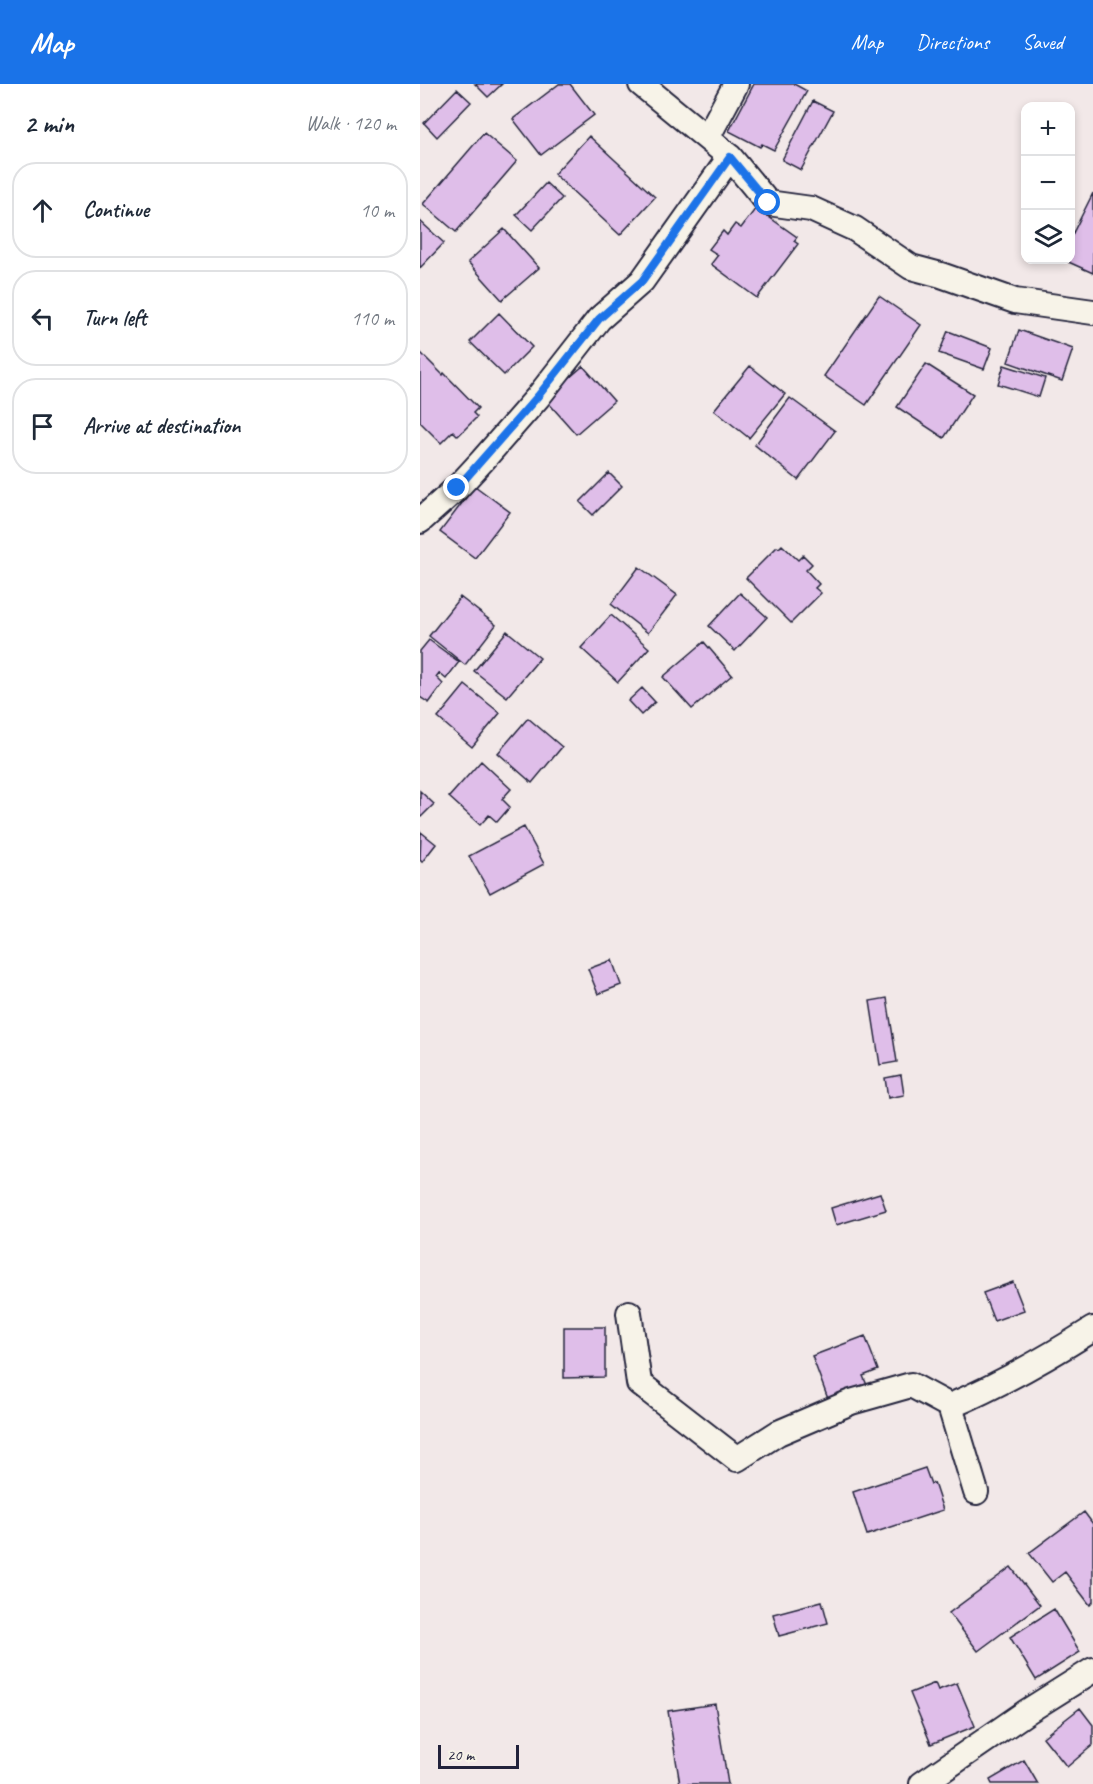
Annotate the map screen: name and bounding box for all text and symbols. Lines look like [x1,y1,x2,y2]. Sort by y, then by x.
text: Map [30,25,73,60]
text: Map [851,29,883,55]
text: Directions [916,29,989,55]
text: Saved [1022,29,1063,55]
map controls [1021,102,1075,264]
button: + [1021,102,1075,156]
text: 2 min [24,107,74,140]
text: Walk · 120 m [306,111,396,136]
button: − [1021,156,1075,210]
route start [754,189,780,215]
icon: ahead [26,194,59,227]
text: Continue [83,196,149,224]
text: 10 m [360,198,394,223]
button: layers [1021,210,1075,264]
icon: left [26,302,59,335]
text: Turn left [83,304,147,332]
text: 110 m [351,306,394,331]
icon: arrive [26,410,59,443]
text: Arrive at destination [83,412,240,440]
route end [443,474,469,500]
scale bar [438,1742,519,1770]
text: 20 m [447,1745,474,1765]

